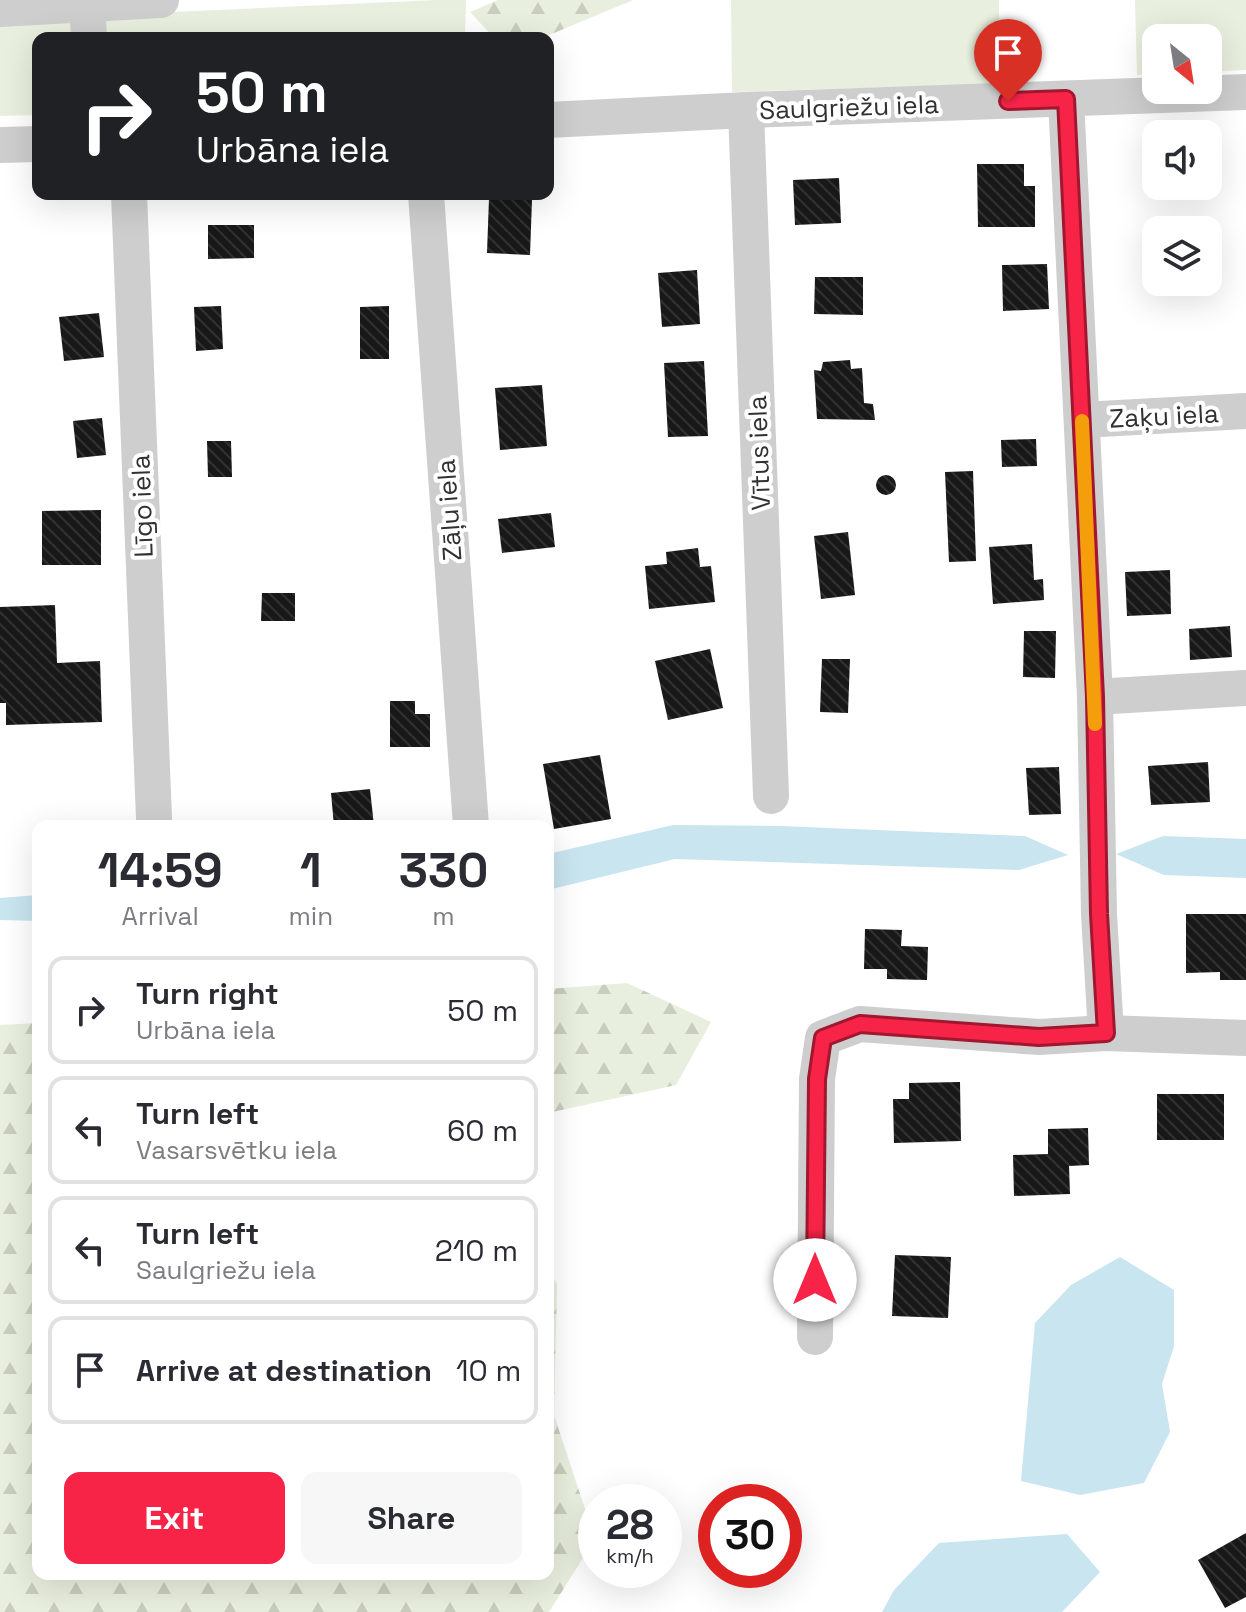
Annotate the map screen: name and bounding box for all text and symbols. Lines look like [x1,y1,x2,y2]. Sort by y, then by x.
pin [974,19,1042,101]
north arrow [1142,24,1222,104]
map controls [1142,24,1222,296]
icon: arrive [986,31,1030,75]
text: 50 m [196,57,328,128]
icon: right [64,64,168,168]
street label: Saulgriežu iela [759,87,940,127]
button: sound [1142,120,1222,200]
text: Urbāna iela [196,127,389,173]
button: layers [1142,216,1222,296]
street label: Vītus iela [740,395,778,511]
street label: Zaķu iela [1108,396,1220,436]
street label: Līgo iela [123,454,161,558]
street label: Zāļu iela [428,458,470,562]
text: 14:59 [98,840,223,901]
text: 1 [300,840,322,901]
text: 330 [399,840,488,901]
text: Arrival [122,899,199,933]
text: min [288,899,333,933]
text: m [432,899,455,933]
text: Turn right [136,974,279,1013]
icon: right [68,988,112,1032]
text: 50 m [447,991,518,1030]
text: Urbāna iela [136,1013,275,1047]
text: Turn left [136,1094,259,1133]
icon: left [68,1108,112,1152]
text: 60 m [447,1111,518,1150]
text: Vasarsvētku iela [136,1133,337,1167]
text: Turn left [136,1214,259,1253]
icon: left [68,1228,112,1272]
text: 210 m [435,1231,518,1270]
position arrow [773,1238,857,1322]
text: Saulgriežu iela [136,1253,316,1287]
icon: arrive [68,1348,112,1392]
text: Arrive at destination [136,1351,432,1390]
text: 10 m [456,1351,521,1390]
button: Exit [64,1472,285,1564]
button: Share [301,1472,522,1564]
speed limit sign: 30 [698,1484,802,1588]
text: 28 [606,1500,654,1551]
text: km/h [606,1543,654,1569]

